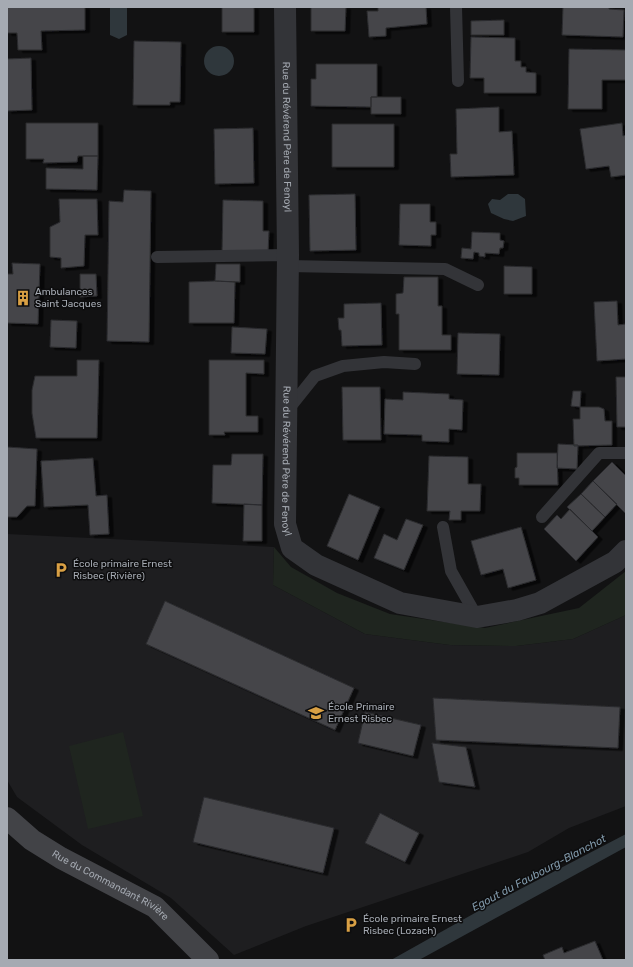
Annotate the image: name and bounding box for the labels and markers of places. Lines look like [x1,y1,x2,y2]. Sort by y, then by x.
place label: Ambulances Saint Jacques [35,286,102,310]
building icon: Ambulances Saint Jacques [14,289,32,307]
place label: École primaire Ernest Risbec (Rivière) [73,558,172,582]
parking icon: École primaire Ernest Risbec (Rivière) [52,561,70,579]
place label: École Primaire Ernest Risbec [328,701,395,725]
school or university icon: École Primaire Ernest Risbec [307,704,325,722]
place label: École primaire Ernest Risbec (Lozach) [363,913,462,937]
parking icon: École primaire Ernest Risbec (Lozach) [342,916,360,934]

